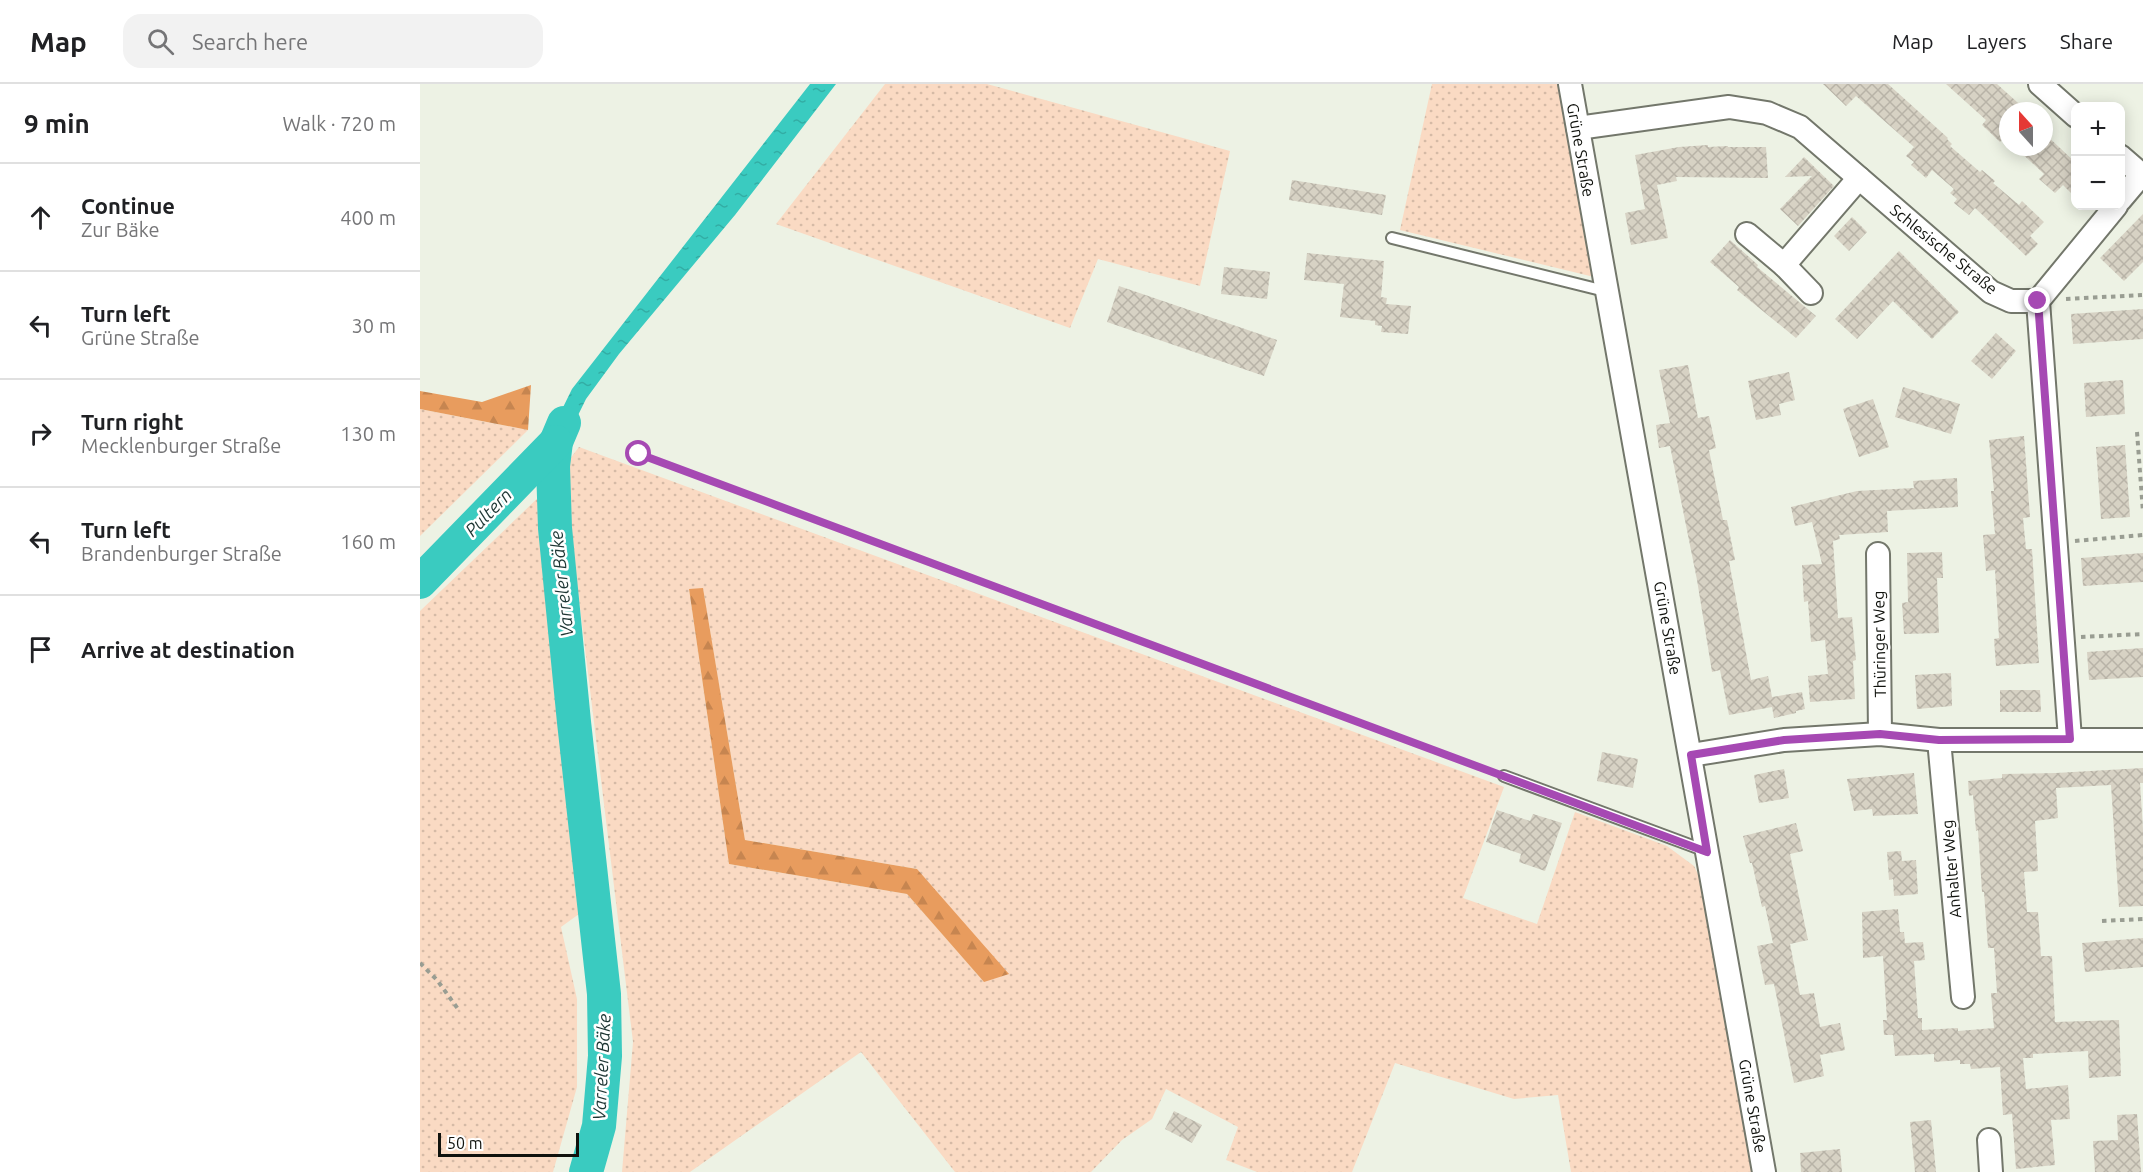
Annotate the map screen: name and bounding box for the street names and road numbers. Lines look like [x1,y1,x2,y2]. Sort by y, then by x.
street label: Grüne Straße [1564,102,1598,198]
street label: Schlesische Straße [1887,200,2001,298]
street label: Grüne Straße [1651,580,1685,676]
street label: Thüringer Weg [1869,591,1889,697]
street label: Anhalter Weg [1938,819,1964,919]
street label: Grüne Straße [1736,1058,1770,1154]

